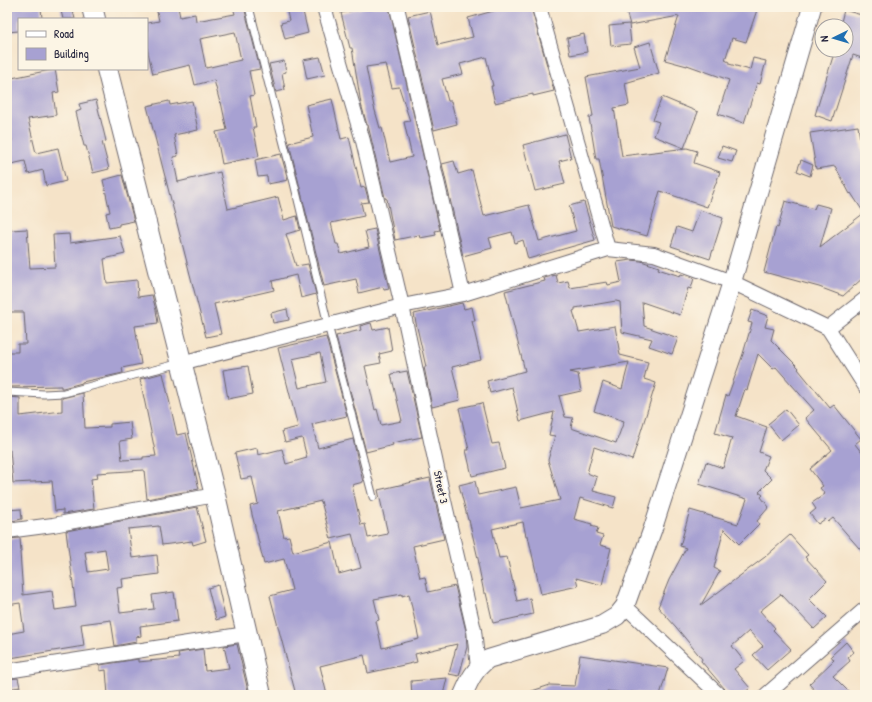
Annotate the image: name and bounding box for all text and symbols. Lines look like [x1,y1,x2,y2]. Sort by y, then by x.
legend [18,18,148,70]
north arrow [814,18,854,58]
text: Road [54,25,74,42]
text: N [817,35,831,42]
text: Building [54,45,89,62]
street label: Street 3 [431,469,451,505]

